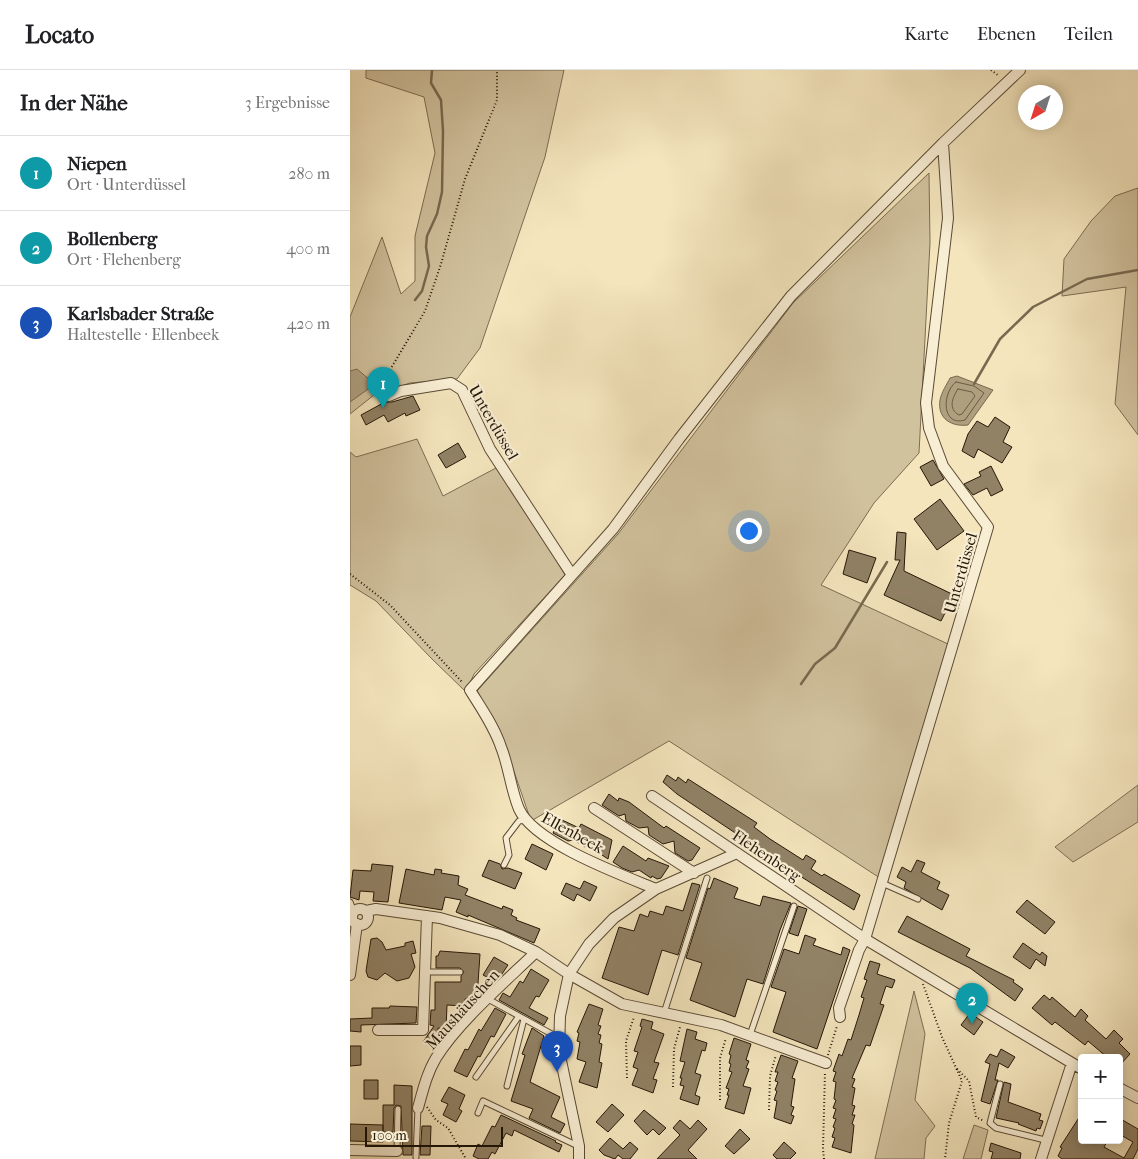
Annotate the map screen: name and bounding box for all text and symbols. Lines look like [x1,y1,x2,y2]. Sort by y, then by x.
text: Locato [25,21,94,49]
text: Karte [904,24,949,45]
text: Ebenen [977,24,1036,45]
text: Teilen [1064,24,1113,45]
north arrow [1018,85,1063,130]
text: In der Nähe [20,91,128,115]
text: 3 Ergebnisse [245,93,330,112]
text: Niepen [67,153,127,175]
text: 1 [33,164,39,183]
text: 280 m [288,164,330,183]
text: Ort · Unterdüssel [67,175,186,194]
text: Bollenberg [67,228,157,250]
text: 2 [32,239,40,258]
text: 400 m [286,239,330,258]
text: Ort · Flehenberg [67,250,181,269]
text: Karlsbader Straße [67,303,214,325]
text: 3 [33,314,39,333]
text: 420 m [287,314,330,333]
text: Haltestelle · Ellenbeek [67,325,219,344]
pin: 1 [367,367,399,408]
street label: Unterdüssel [464,381,523,464]
your location [736,518,762,544]
street label: Unterdüssel [940,530,981,616]
street label: Ellenbeek [538,808,608,858]
street label: Flehenberg [729,826,805,885]
street label: Maushäuschen [421,965,504,1053]
pin: 2 [956,983,988,1024]
pin: 3 [541,1031,573,1072]
map controls [1078,1054,1123,1144]
button: + [1078,1054,1123,1099]
button: − [1078,1099,1123,1144]
scale bar [365,1124,502,1147]
text: 100 m [372,1127,407,1144]

